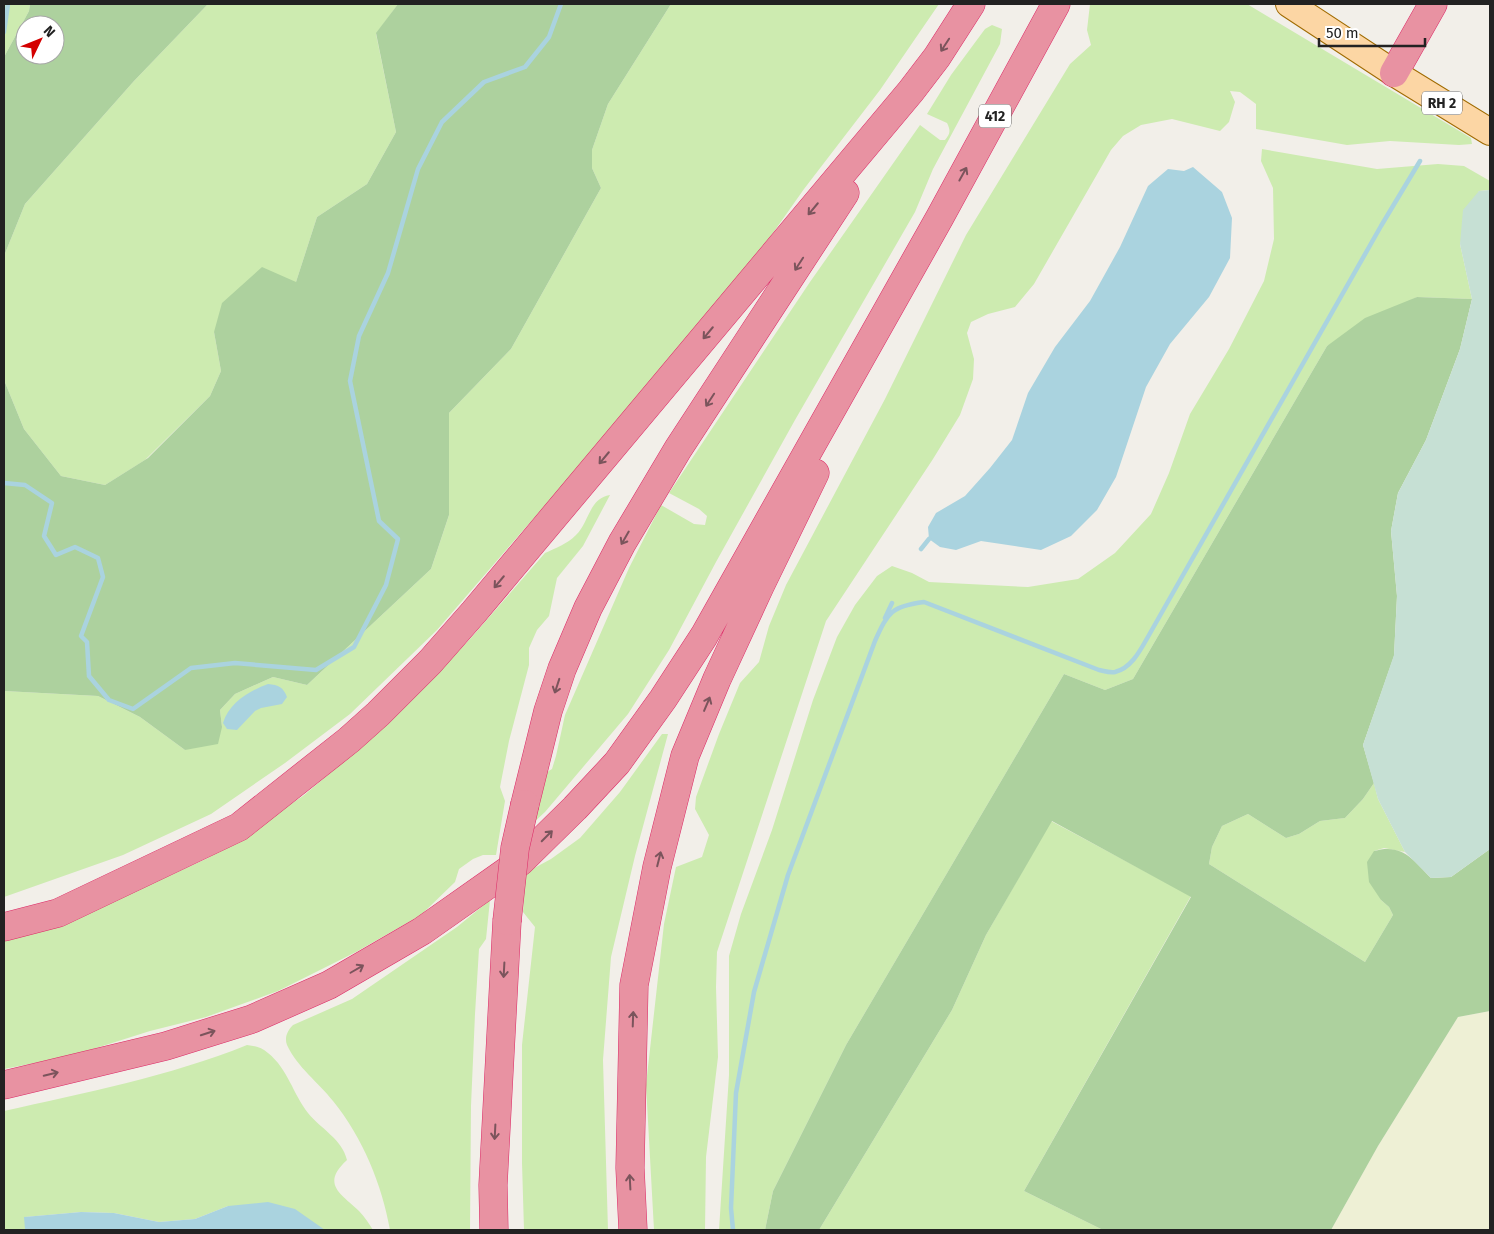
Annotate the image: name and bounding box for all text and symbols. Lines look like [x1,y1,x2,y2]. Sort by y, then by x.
north arrow [15,15,65,65]
scale bar [1319,15,1425,47]
text: N [40,22,59,41]
text: 50 m [1326,24,1359,42]
one-way arrow [940,37,950,51]
road number: RH 2 [1422,92,1462,115]
road number: 412 [979,104,1011,128]
one-way arrow [959,167,968,182]
one-way arrow [807,202,818,215]
one-way arrow [794,257,804,271]
one-way arrow [703,326,714,339]
one-way arrow [705,393,715,407]
one-way arrow [598,451,609,464]
one-way arrow [619,531,629,545]
one-way arrow [494,575,505,588]
one-way arrow [552,677,561,693]
one-way arrow [702,697,712,712]
one-way arrow [541,830,553,842]
one-way arrow [655,852,664,868]
one-way arrow [500,962,509,978]
one-way arrow [349,963,364,973]
one-way arrow [628,1011,638,1028]
one-way arrow [200,1027,216,1037]
one-way arrow [43,1069,59,1078]
one-way arrow [491,1124,500,1140]
one-way arrow [626,1174,635,1190]

